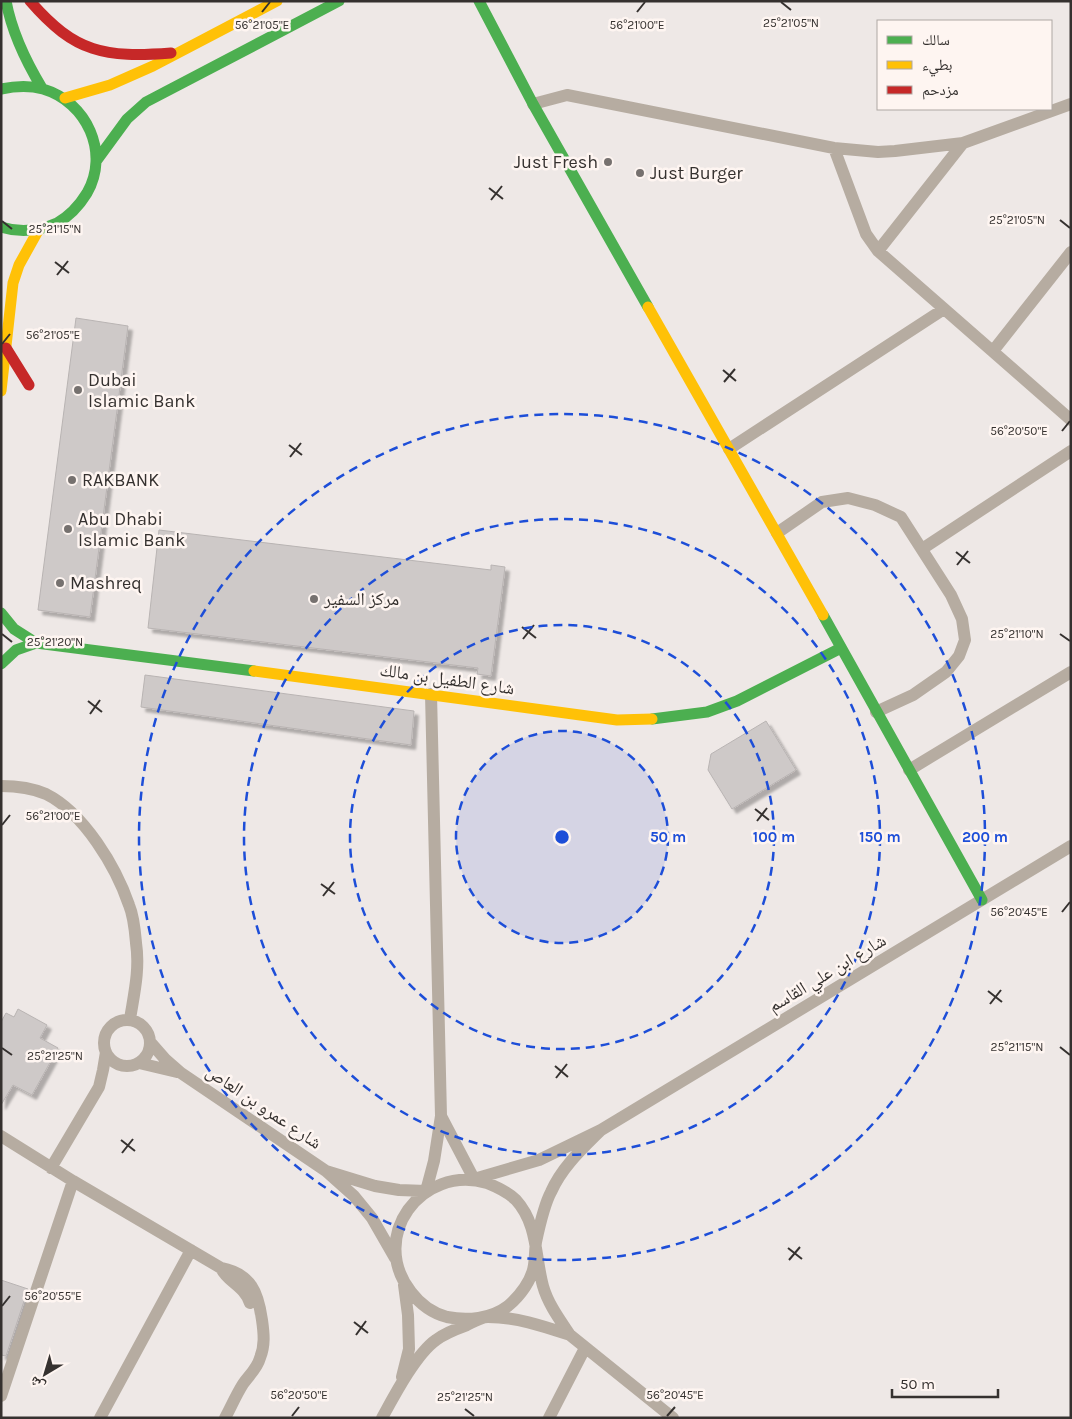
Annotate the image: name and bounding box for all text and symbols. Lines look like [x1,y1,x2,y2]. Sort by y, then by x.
text: 25°21'05"N [763,16,819,30]
text: 56°21'05"E [235,18,289,32]
text: 56°21'00"E [610,18,664,32]
legend [877,20,1052,110]
text: سالك [922,31,950,49]
text: بطيء [922,56,952,77]
text: مزدحم [922,81,959,100]
place label: Just Fresh [514,151,598,173]
marker: Just Fresh [602,156,614,168]
place label: Just Burger [650,162,743,184]
marker: Just Burger [634,167,646,179]
text: 25°21'05"N [989,213,1045,227]
text: 25°21'15"N [29,222,81,236]
text: 56°21'05"E [26,328,80,342]
place label: Dubai Islamic Bank [88,369,195,412]
marker: Dubai Islamic Bank [72,384,84,396]
text: 56°20'50"E [990,424,1048,438]
place label: RAKBANK [82,469,159,491]
marker: RAKBANK [66,474,78,486]
place label: Abu Dhabi Islamic Bank [78,508,185,551]
marker: Abu Dhabi Islamic Bank [62,523,74,535]
place label: Mashreq [70,572,142,594]
marker: Mashreq [54,577,66,589]
place label: مركز السفير [323,588,399,610]
marker: مركز السفير [308,593,320,605]
text: 25°21'10"N [990,627,1044,641]
text: 25°21'20"N [27,635,83,649]
street label: شارع الطفيل بن مالك [378,659,516,699]
text: 56°21'00"E [26,809,80,823]
centre of rings [553,828,571,846]
text: 50 m [650,828,686,846]
text: 100 m [753,828,795,846]
text: 150 m [859,828,901,846]
text: 200 m [962,828,1008,846]
text: 56°20'45"E [990,905,1048,919]
street label: شارع ابن علي القاسم [764,929,892,1020]
text: 25°21'15"N [991,1040,1043,1054]
text: 25°21'25"N [27,1049,83,1063]
street label: شارع عمرو بن العاص [202,1060,326,1154]
text: 56°20'55"E [24,1289,82,1303]
north arrow [20,1349,70,1399]
scale bar [892,1366,998,1398]
text: ش [26,1372,48,1395]
text: 50 m [900,1375,935,1393]
text: 56°20'50"E [270,1388,328,1402]
text: 56°20'45"E [646,1388,704,1402]
text: 25°21'25"N [437,1390,493,1404]

